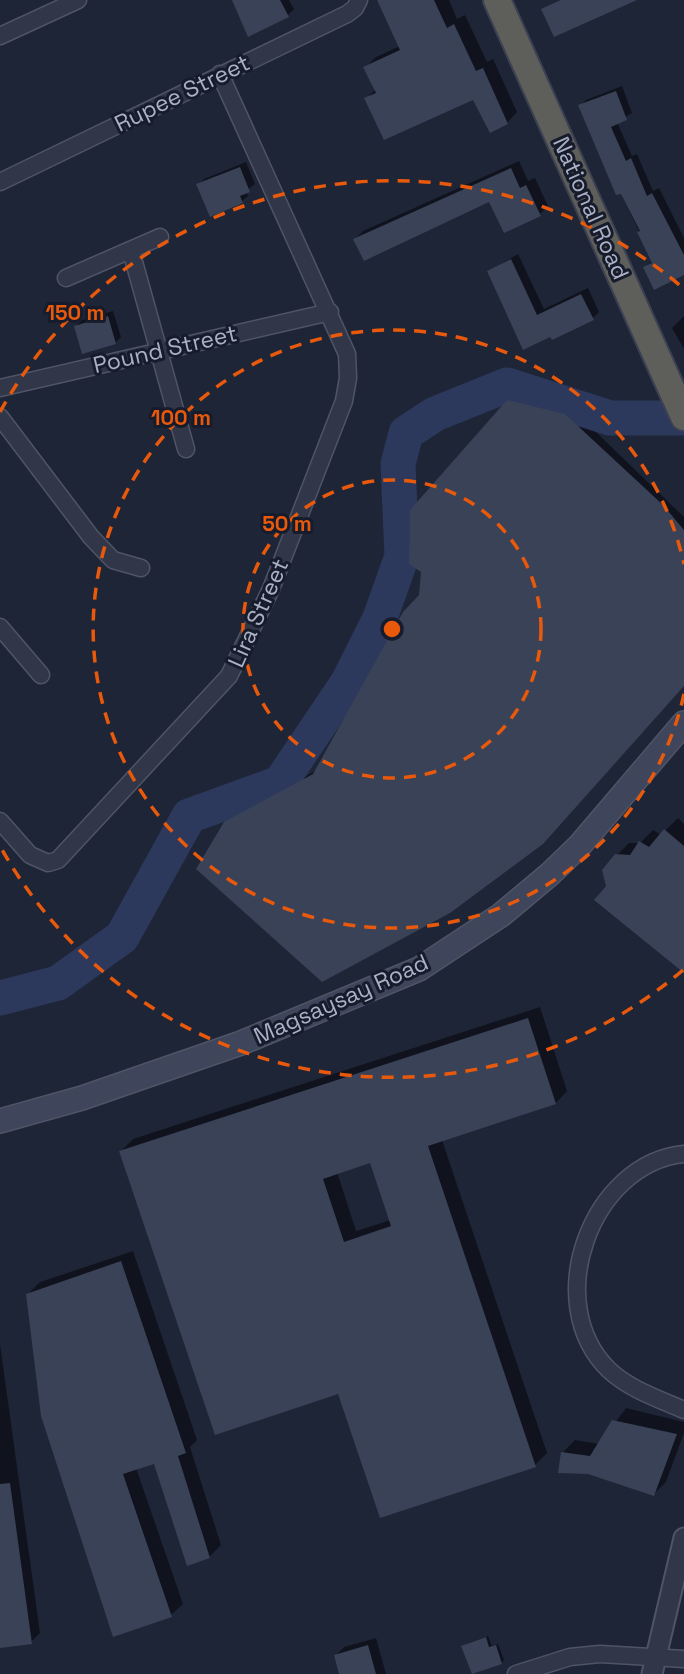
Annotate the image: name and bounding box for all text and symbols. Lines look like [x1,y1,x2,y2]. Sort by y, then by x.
street label: Rupee Street [109,47,255,139]
street label: National Road [546,132,636,284]
text: 150 m [46,299,104,326]
street label: Pound Street [90,318,240,380]
text: 100 m [151,404,211,431]
text: 50 m [262,510,312,537]
street label: Lira Street [221,554,295,672]
centre of rings [380,617,404,641]
street label: Magsaysay Road [249,947,433,1051]

